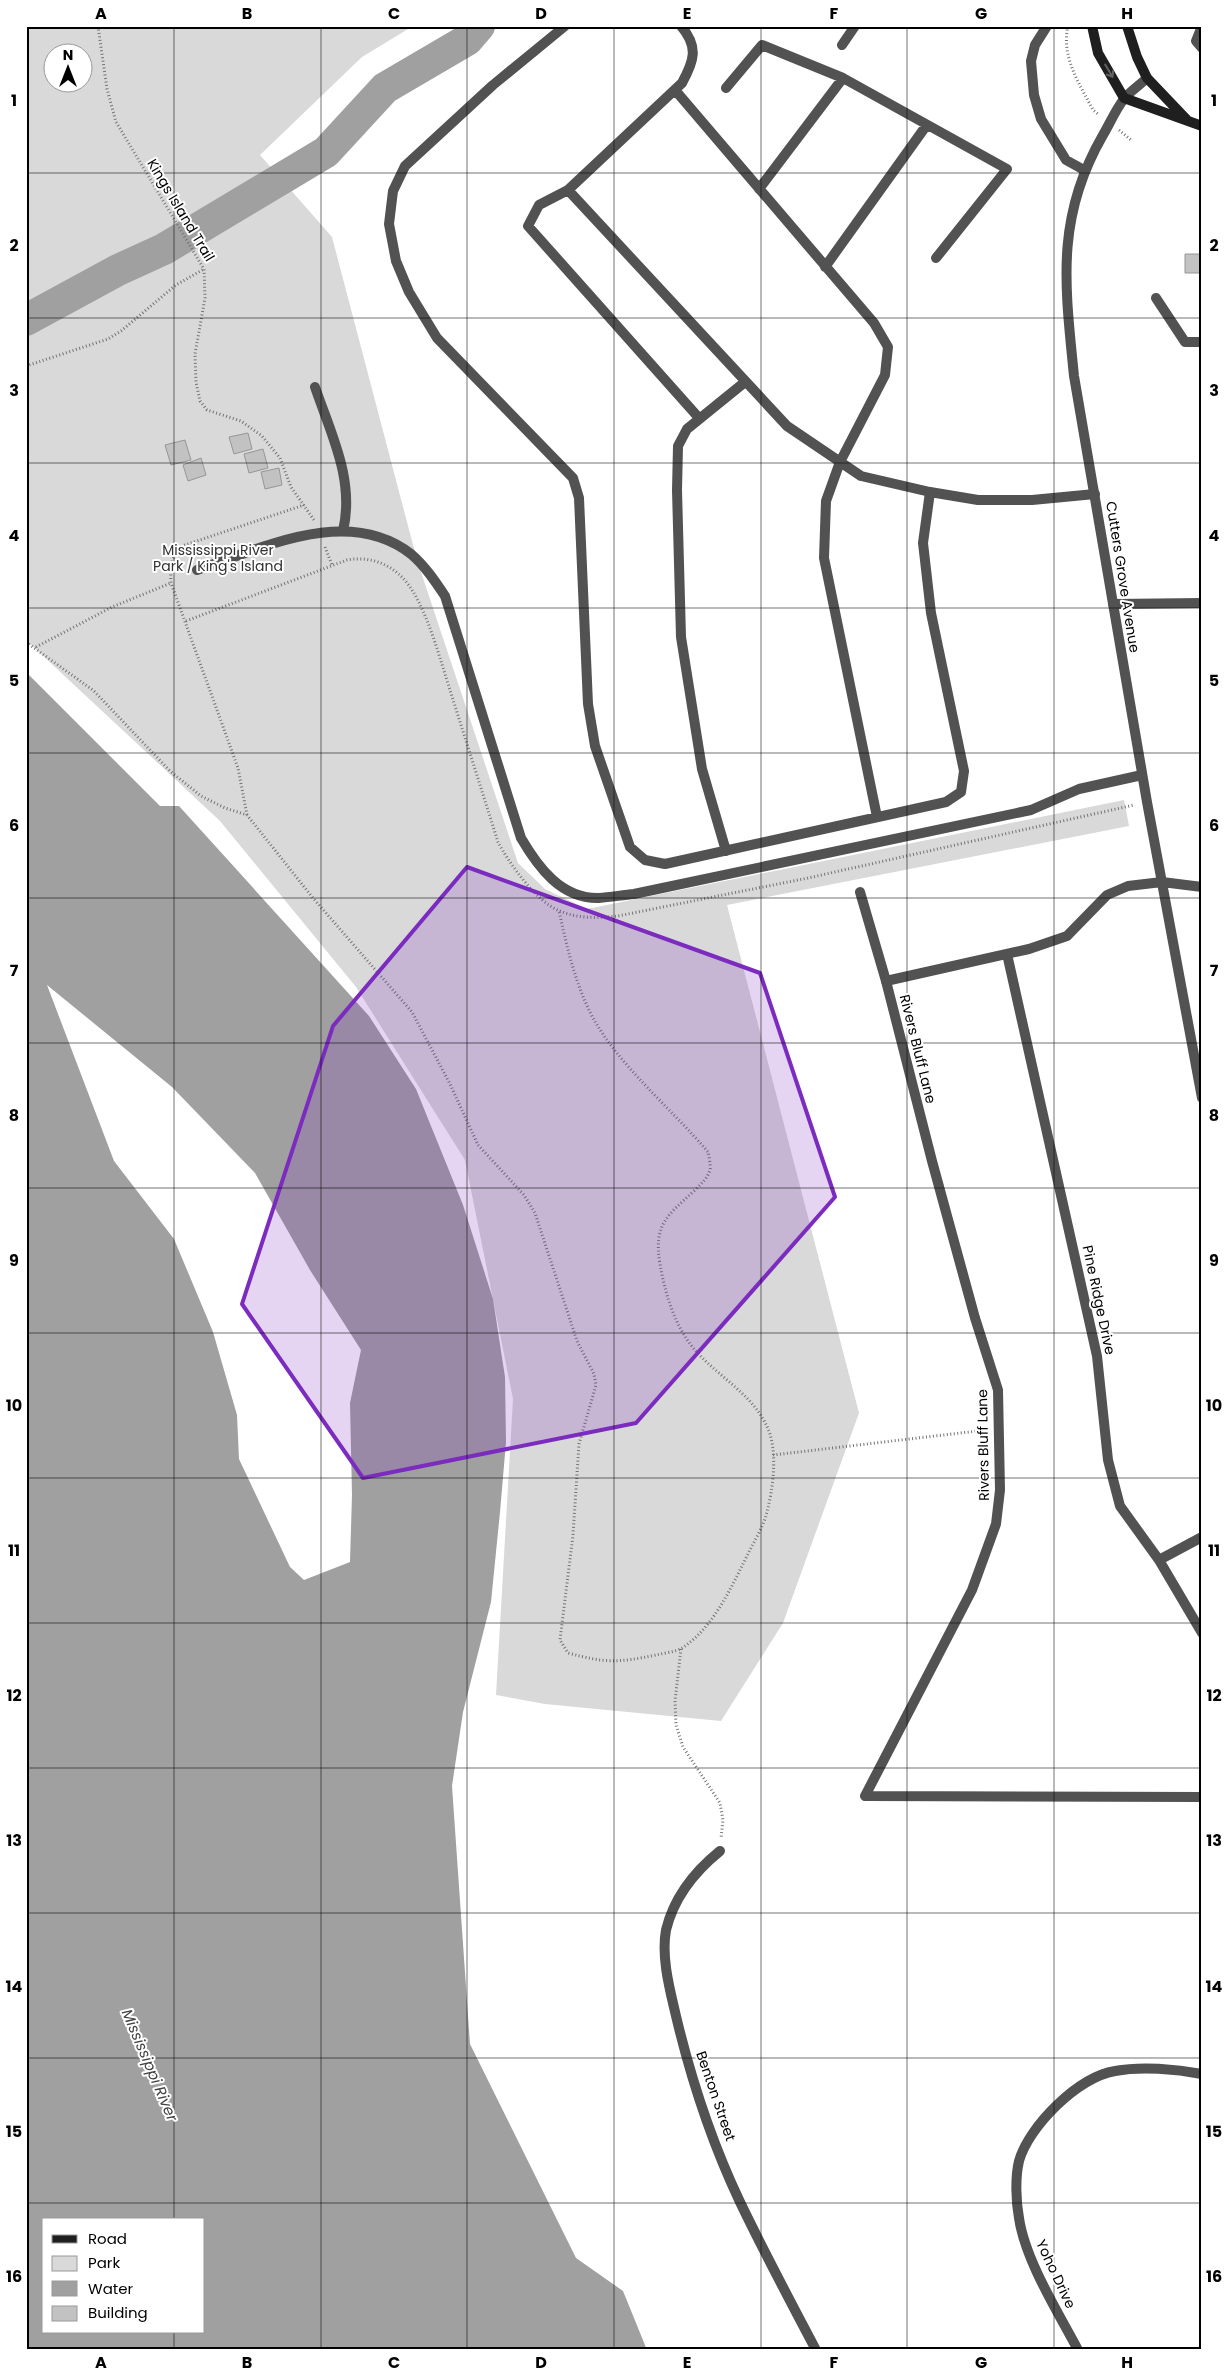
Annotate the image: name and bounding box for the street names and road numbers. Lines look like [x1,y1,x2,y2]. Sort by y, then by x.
street label: Kings Island Trail [142,155,220,265]
street label: Cutters Grove Avenue [1101,500,1145,654]
street label: Rivers Bluff Lane [895,992,941,1106]
street label: Pine Ridge Drive [1078,1243,1120,1357]
street label: Rivers Bluff Lane [972,1389,994,1501]
street label: Benton Street [691,2048,741,2144]
street label: Yoho Drive [1031,2236,1081,2312]

